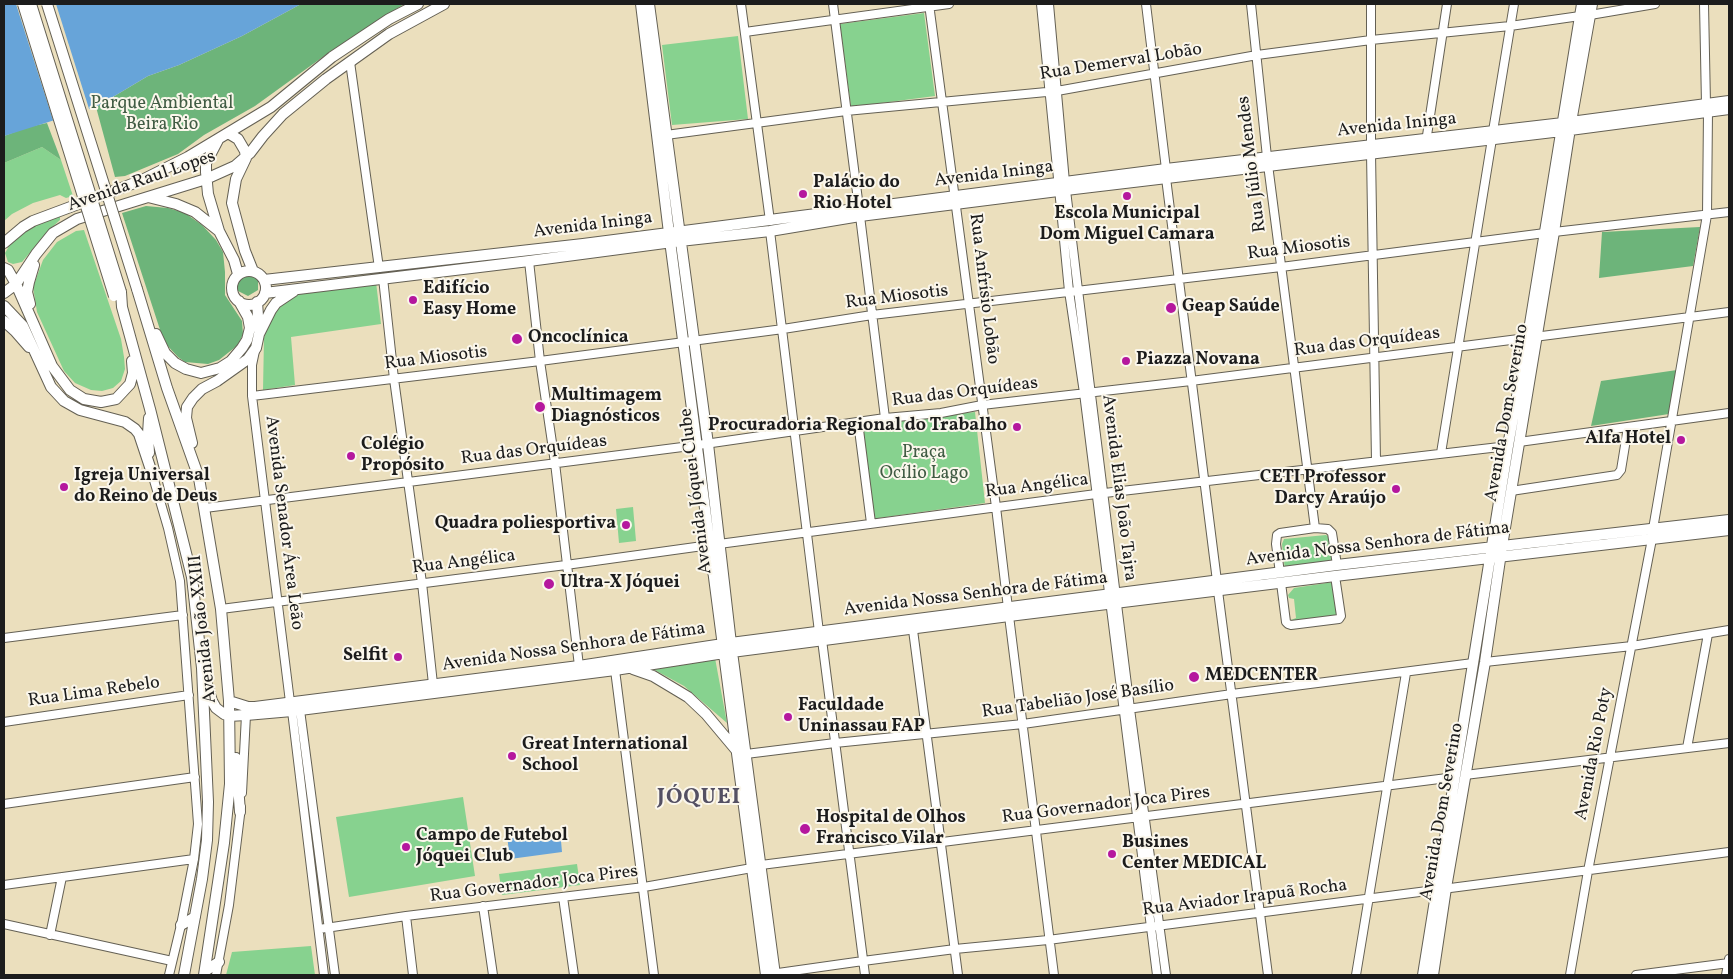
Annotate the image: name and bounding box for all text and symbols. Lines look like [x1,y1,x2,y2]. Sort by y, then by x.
street label: Rua Demerval Lobão [1038,40,1204,86]
park label: Parque Ambiental Beira Rio [91,94,233,136]
street label: Rua Júlio Mendes [1234,95,1272,233]
street label: Avenida Ininga [1336,109,1458,143]
street label: Avenida Raul Lopes [65,147,219,217]
street label: Avenida Ininga [933,157,1055,193]
place label: Palácio do Rio Hotel [813,173,900,215]
marker: Palácio do Rio Hotel [797,188,809,200]
marker: Escola Municipal Dom Miguel Camara [1121,190,1133,202]
place label: Escola Municipal Dom Miguel Camara [1040,204,1214,246]
street label: Avenida Ininga [532,208,654,244]
street label: Rua Anfrísio Lobão [963,212,1003,366]
street label: Rua Miosotis [1246,232,1352,266]
place label: Edifício Easy Home [423,279,516,322]
street label: Rua Miosotis [844,281,950,315]
marker: Edifício Easy Home [407,294,419,306]
place label: Geap Saúde [1182,297,1280,319]
marker: Geap Saúde [1164,301,1178,315]
street label: Avenida Dom Severino [1482,322,1534,504]
street label: Rua das Orquídeas [1293,323,1441,363]
place label: Oncoclínica [528,328,629,350]
marker: Oncoclínica [510,332,524,346]
street label: Rua Miosotis [383,342,489,376]
place label: Piazza Novana [1136,350,1260,372]
marker: Piazza Novana [1120,355,1132,367]
street label: Rua das Orquídeas [891,373,1039,413]
place label: Multimagem Diagnósticos [551,386,662,428]
street label: Avenida Elias João Tajra [1096,393,1140,583]
marker: Multimagem Diagnósticos [533,400,547,414]
street label: Avenida Jóquei Clube [676,407,718,575]
street label: Avenida Senador Área Leão [259,415,307,631]
place label: Procuradoria Regional do Trabalho [708,416,1007,438]
marker: Procuradoria Regional do Trabalho [1011,421,1023,433]
place label: Alfa Hotel [1585,429,1671,451]
street label: Rua das Orquídeas [460,431,608,471]
marker: Alfa Hotel [1675,434,1687,446]
place label: Colégio Propósito [361,435,444,478]
park label: Praça Ocílio Lago [880,443,968,486]
marker: Colégio Propósito [345,450,357,462]
place label: Igreja Universal do Reino de Deus [74,466,218,508]
place label: CETI Professor Darcy Araújo [1260,468,1386,510]
street label: Rua Angélica [984,470,1090,504]
marker: Igreja Universal do Reino de Deus [58,481,70,493]
marker: CETI Professor Darcy Araújo [1390,483,1402,495]
place label: Quadra poliesportiva [435,514,616,536]
street label: Avenida Nossa Senhora de Fátima [1245,518,1511,572]
marker: Quadra poliesportiva [620,519,632,531]
street label: Rua Angélica [411,546,517,580]
street label: Avenida João XXIII [185,554,223,704]
street label: Avenida Nossa Senhora de Fátima [843,568,1109,622]
place label: Ultra-X Jóquei [560,573,680,595]
marker: Ultra-X Jóquei [542,577,556,591]
street label: Avenida Nossa Senhora de Fátima [441,619,707,677]
place label: Selfit [343,646,388,668]
marker: Selfit [392,651,404,663]
place label: MEDCENTER [1205,666,1318,688]
marker: MEDCENTER [1187,670,1201,684]
street label: Rua Lima Rebelo [27,673,161,713]
street label: Rua Tabelião José Basílio [981,676,1175,724]
street label: Avenida Rio Poty [1572,686,1618,822]
place label: Faculdade Uninassau FAP [798,696,925,739]
marker: Faculdade Uninassau FAP [782,711,794,723]
street label: Avenida Dom Severino [1417,721,1469,903]
place label: Great International School [522,735,688,778]
marker: Great International School [506,750,518,762]
street label: Rua Governador Joca Pires [1001,783,1211,829]
district label: JÓQUEI [656,786,742,812]
place label: Hospital de Olhos Francisco Vilar [816,808,966,851]
marker: Hospital de Olhos Francisco Vilar [798,822,812,836]
place label: Campo de Futebol Jóquei Club [416,826,568,869]
place label: Busines Center MEDICAL [1122,833,1266,876]
marker: Campo de Futebol Jóquei Club [400,841,412,853]
marker: Busines Center MEDICAL [1106,848,1118,860]
street label: Rua Governador Joca Pires [429,862,639,908]
street label: Rua Aviador Irapuã Rocha [1141,876,1349,922]

